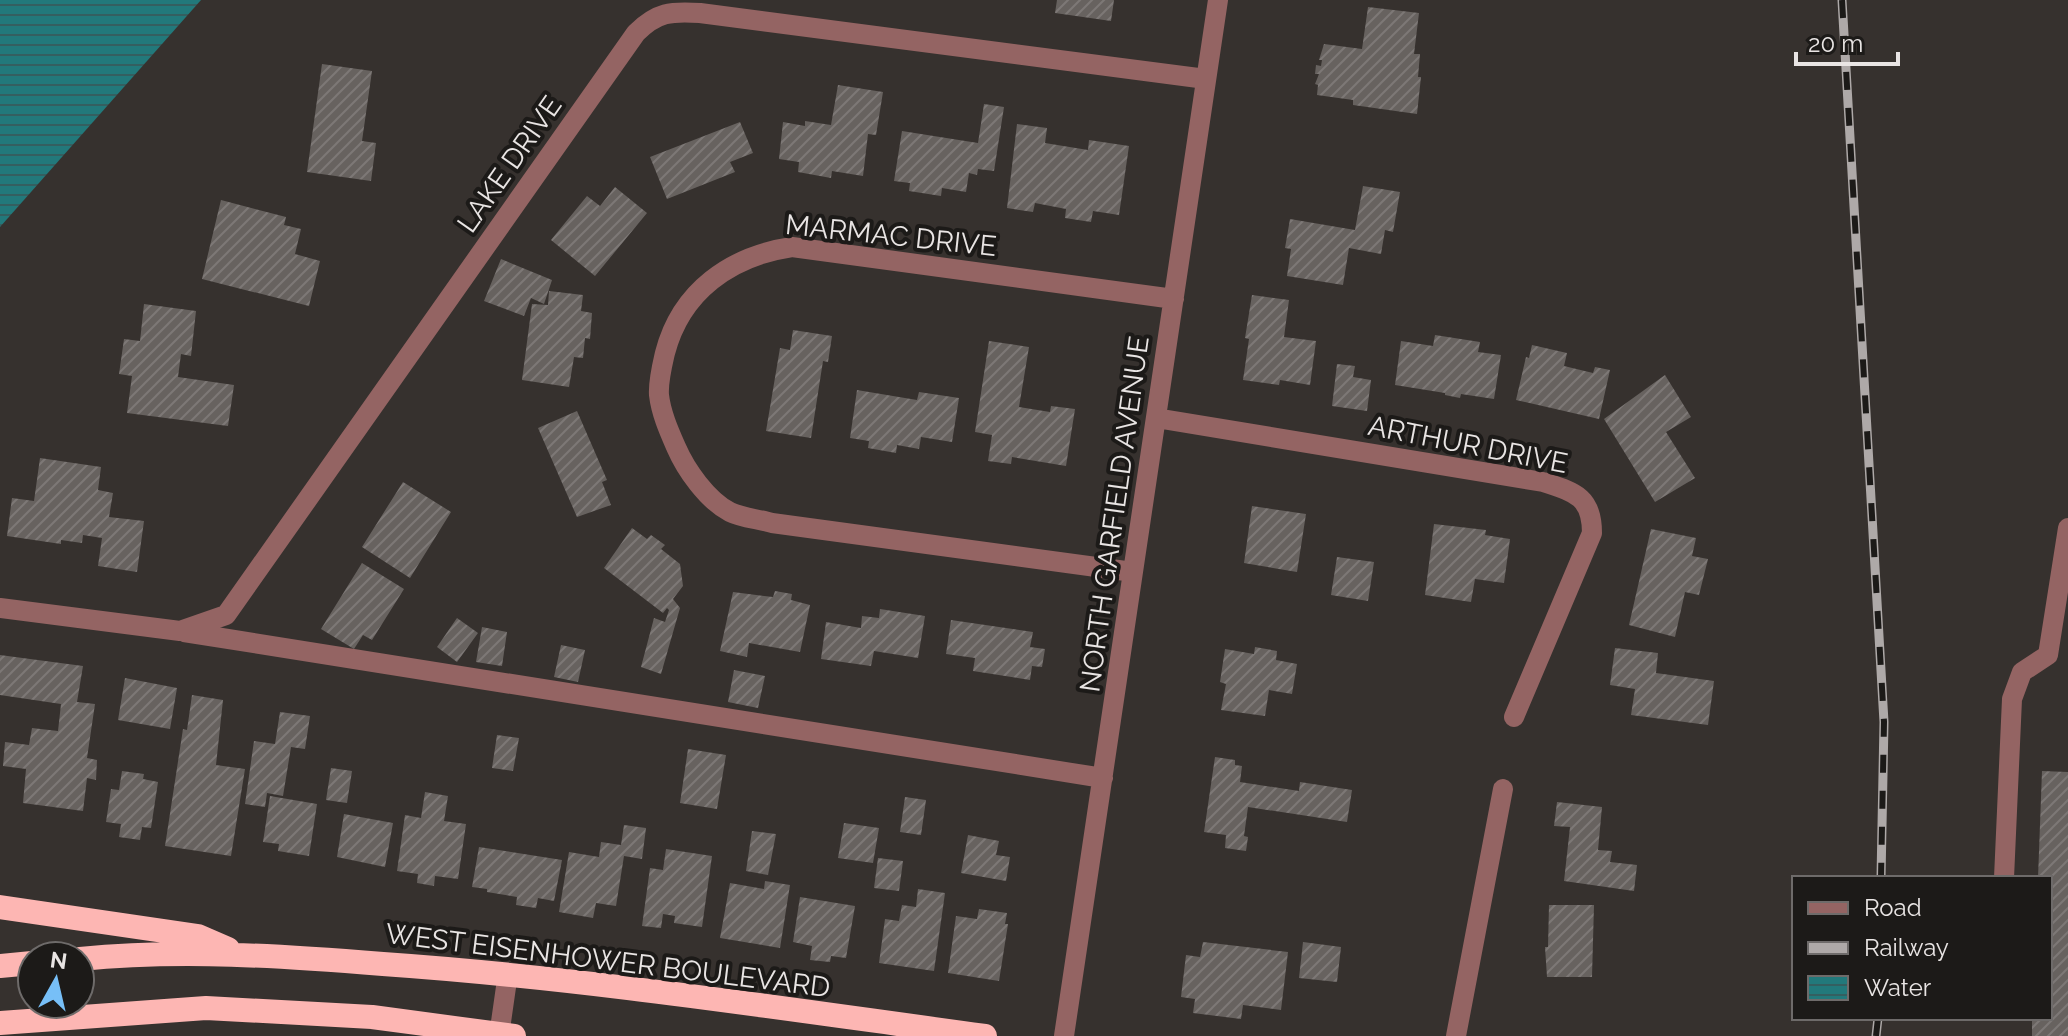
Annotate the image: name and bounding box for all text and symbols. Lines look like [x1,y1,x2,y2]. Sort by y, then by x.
scale bar [1796,16,1898,66]
text: 20 m [1808,29,1863,58]
street label: LAKE DRIVE [450,90,568,239]
street label: MARMAC DRIVE [784,208,998,263]
street label: NORTH GARFIELD AVENUE [1073,334,1156,694]
street label: ARTHUR DRIVE [1365,409,1571,480]
legend [1792,876,2052,1020]
text: Road [1864,893,1922,922]
street label: WEST EISENHOWER BOULEVARD [384,917,832,1004]
text: Railway [1864,933,1949,962]
north arrow [16,940,96,1020]
text: N [49,946,69,974]
text: Water [1864,973,1932,1002]

